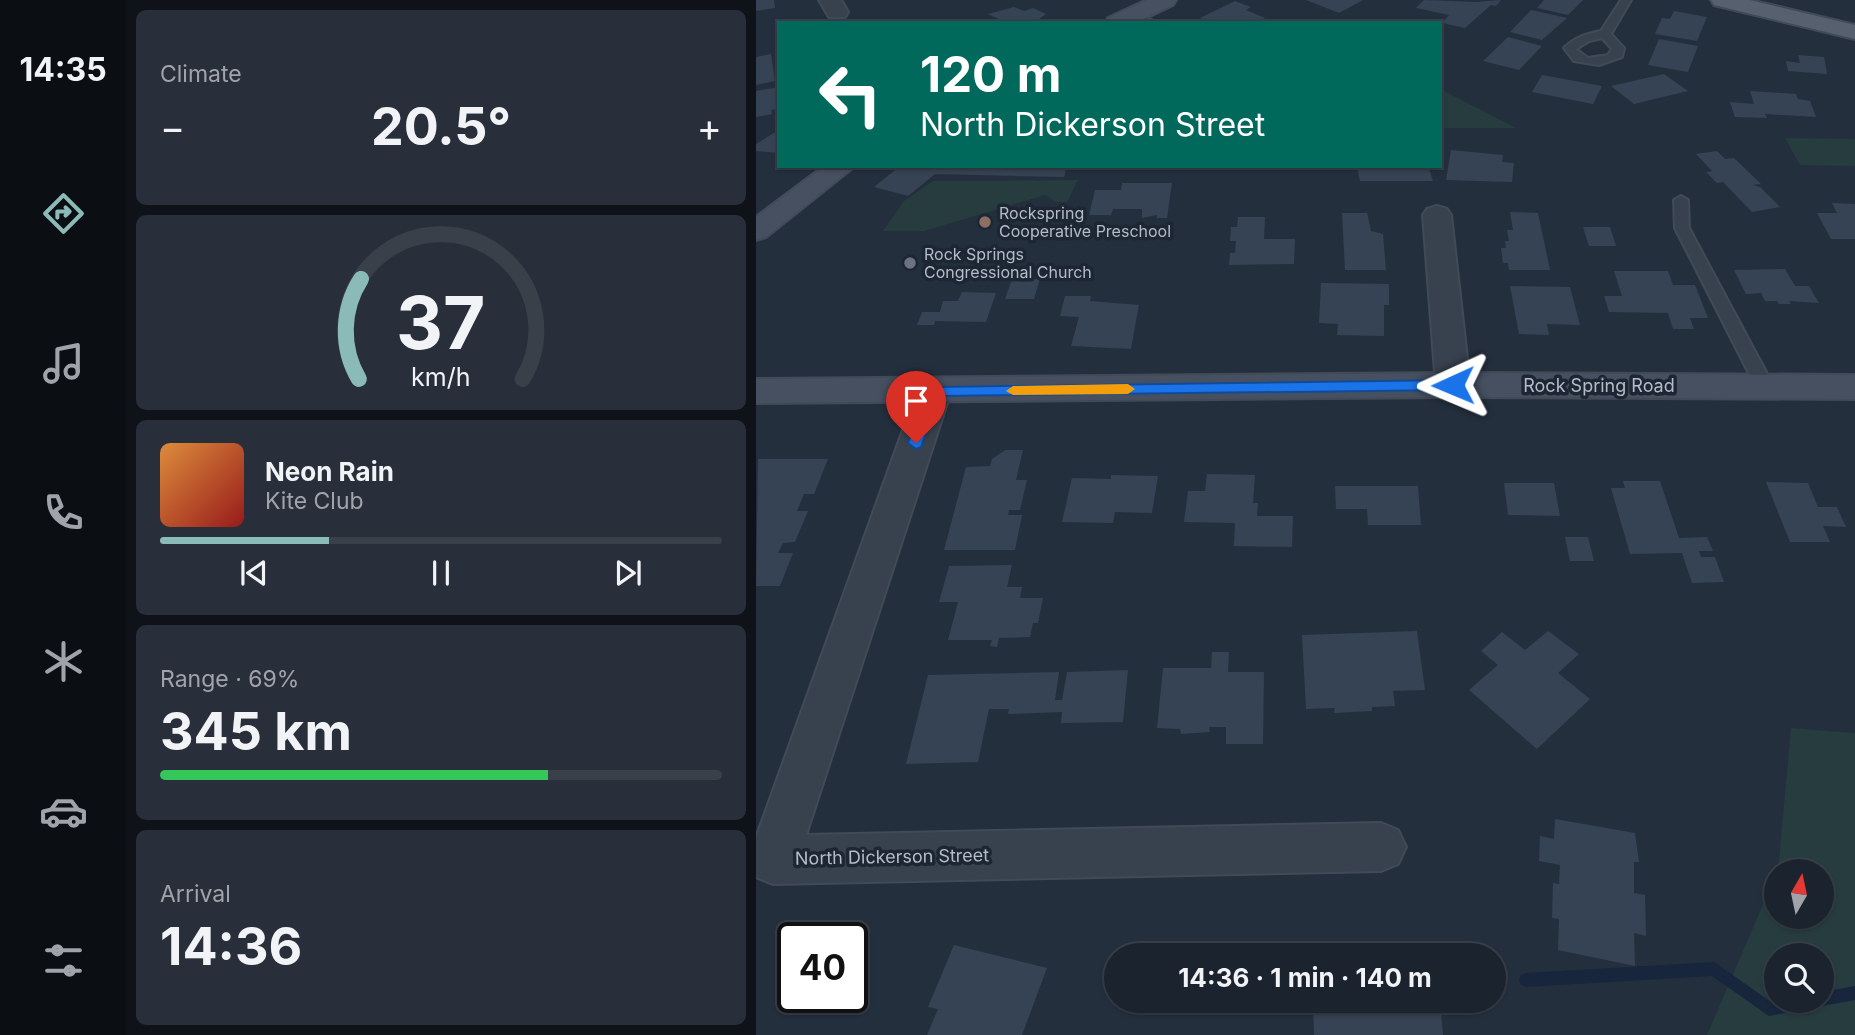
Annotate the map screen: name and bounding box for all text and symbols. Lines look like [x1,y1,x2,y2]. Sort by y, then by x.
text: 120 m [920,45,1061,104]
icon: left [805,49,896,140]
text: 14:35 [19,50,107,89]
text: Climate [160,60,242,88]
text: 20.5° [371,95,511,158]
text: − [160,104,185,150]
text: + [697,104,722,150]
text: North Dickerson Street [920,105,1265,144]
icon: directions [39,189,88,238]
place label: Rockspring Cooperative Preschool [999,203,1171,241]
marker: Rockspring Cooperative Preschool [977,214,993,230]
place label: Rock Springs Congressional Church [924,244,1092,282]
marker: Rock Springs Congressional Church [902,255,918,271]
text: 37 [396,278,486,367]
icon: music [39,339,88,388]
position arrow [1416,348,1490,422]
text: km/h [411,361,471,391]
pin [886,371,946,443]
street label: Rock Spring Road [1523,375,1675,396]
icon: arrive [897,382,935,420]
text: Neon Rain [265,456,394,487]
text: Kite Club [265,487,364,515]
icon: phone [39,488,88,537]
icon: previous [235,554,273,592]
icon: pause [422,554,460,592]
icon: next [609,554,647,592]
icon: climate [39,637,88,686]
text: Range · 69% [160,665,299,693]
text: 345 km [160,700,352,763]
icon: car [39,787,88,836]
street label: North Dickerson Street [795,844,989,869]
north arrow [1764,859,1834,929]
map controls [1764,859,1834,1013]
text: Arrival [160,880,231,908]
text: 14:36 [160,915,302,978]
speed limit sign: 40 [777,922,868,1013]
icon: filters [39,936,88,985]
button: search [1764,943,1834,1013]
text: 14:36 · 1 min · 140 m [1178,962,1432,993]

